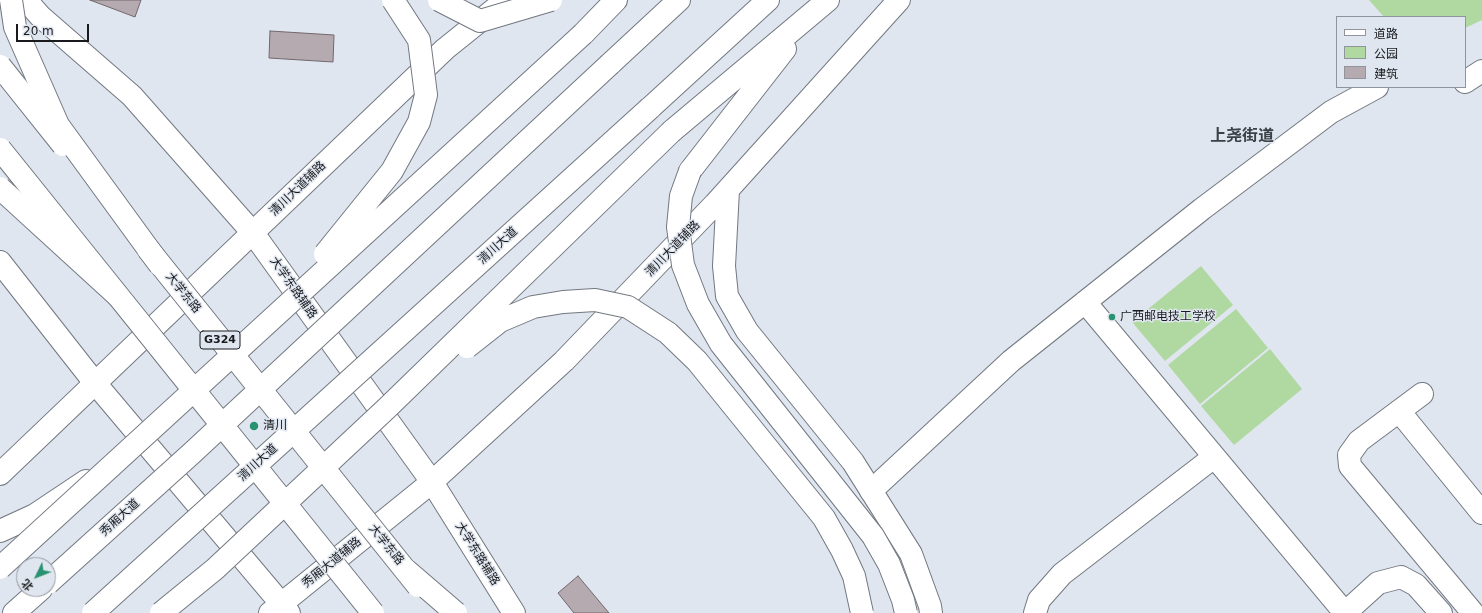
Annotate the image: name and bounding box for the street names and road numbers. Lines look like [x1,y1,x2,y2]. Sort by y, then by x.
street label: 清川大道辅路 [267,159,329,219]
street label: 清川大道辅路 [643,218,703,280]
street label: 清川大道 [475,225,521,267]
street label: 大学东路辅路 [266,254,320,322]
street label: 大学东路 [162,270,204,316]
road number: G324 [200,331,240,349]
street label: 清川大道 [235,442,281,484]
street label: 秀厢大道 [97,497,143,539]
street label: 大学东路辅路 [452,520,502,588]
street label: 大学东路 [365,522,407,568]
street label: 秀厢大道辅路 [299,535,365,591]

